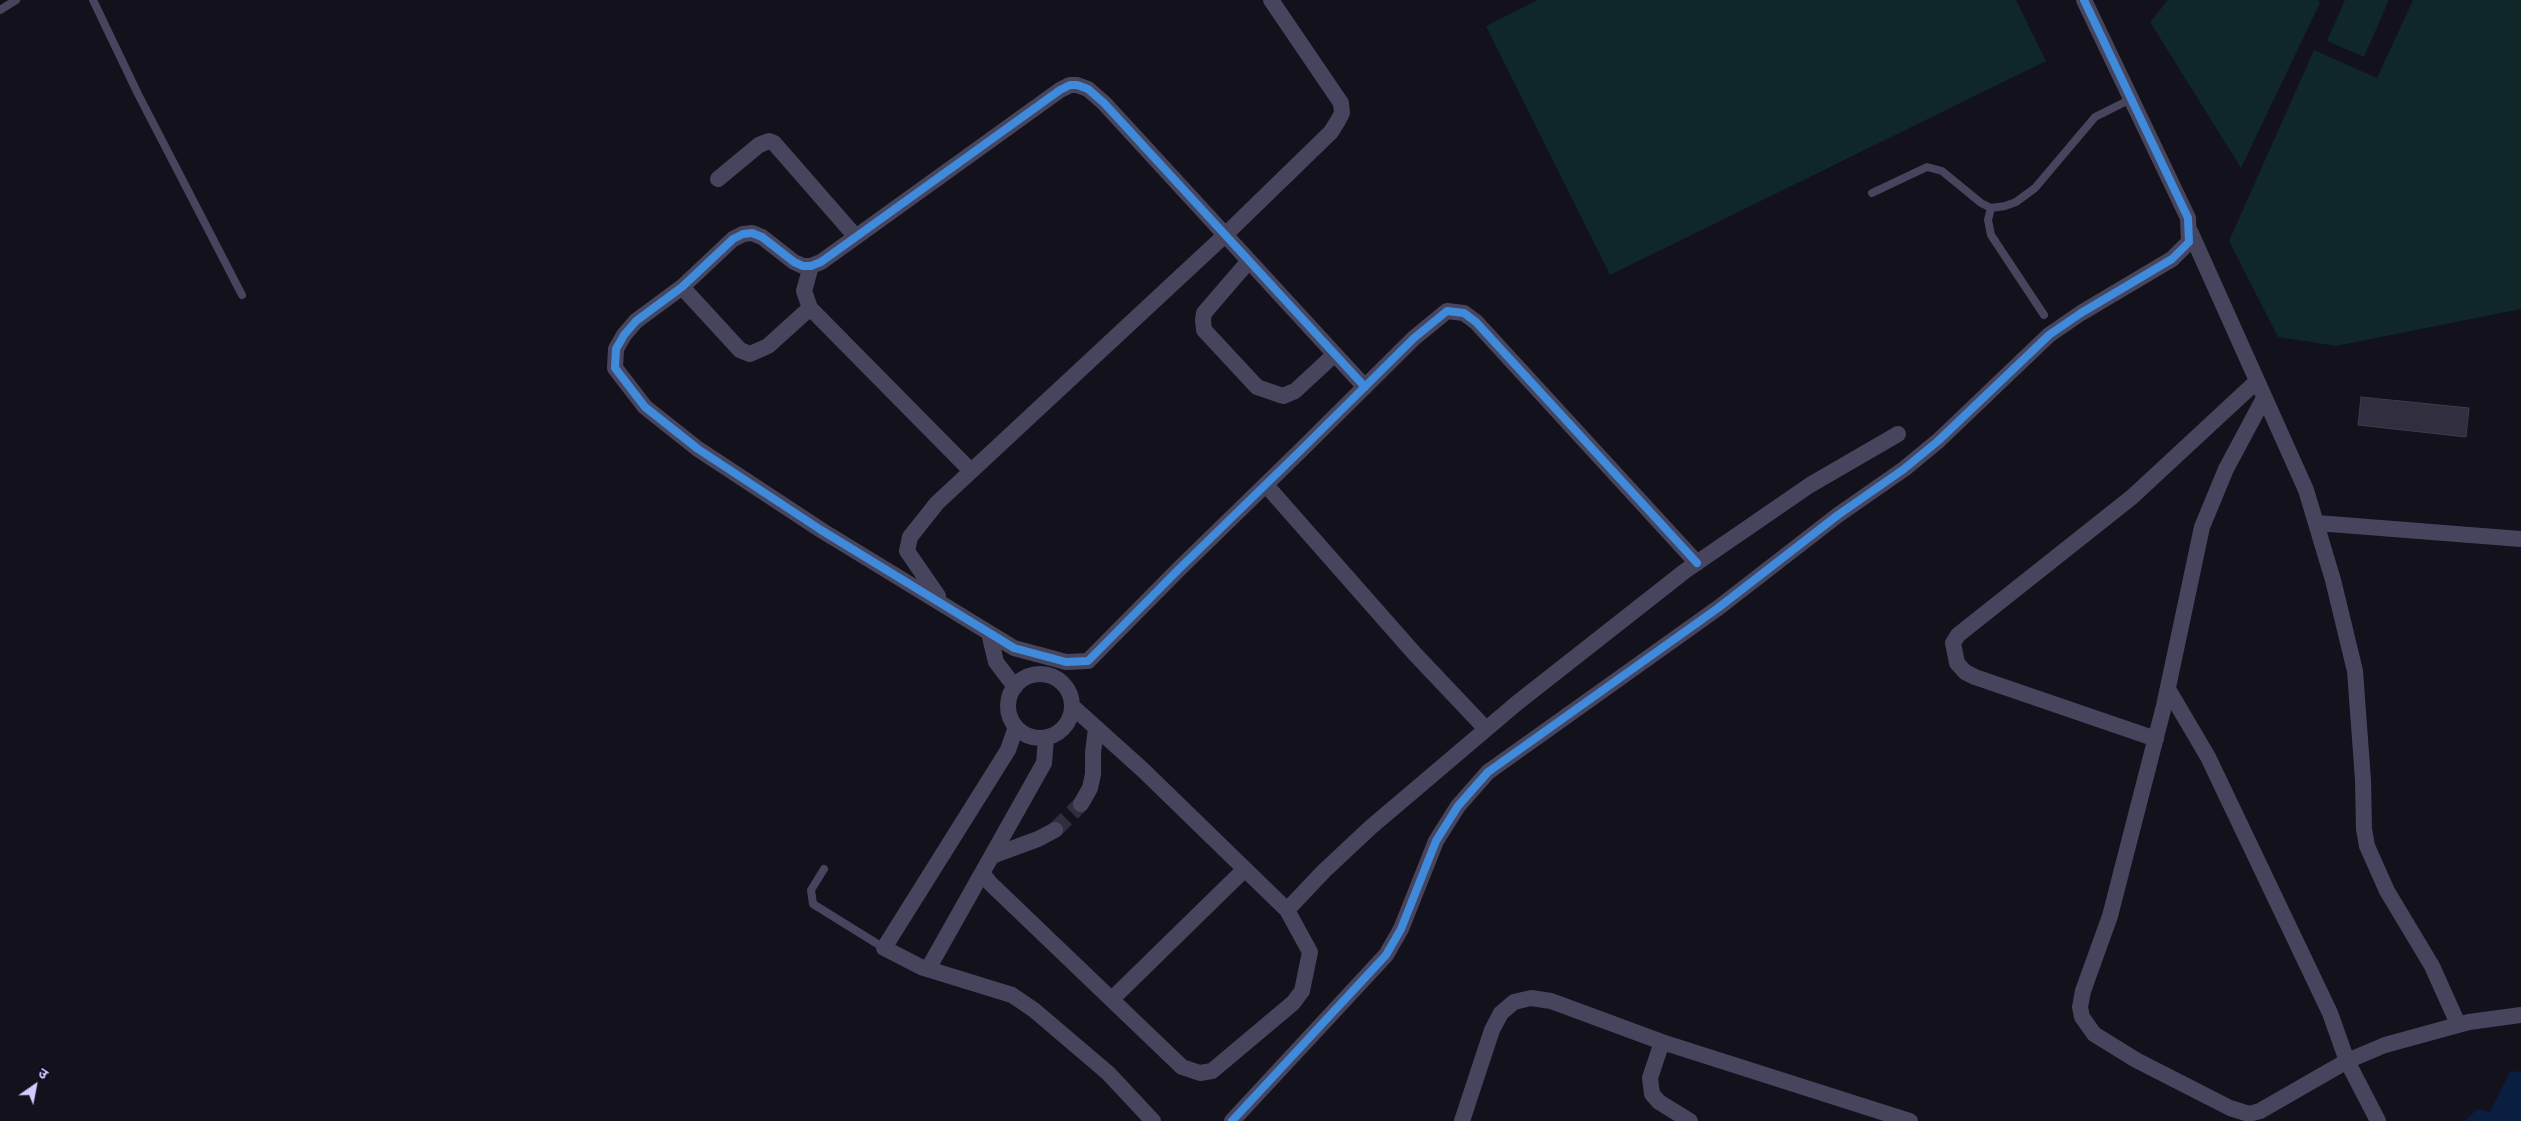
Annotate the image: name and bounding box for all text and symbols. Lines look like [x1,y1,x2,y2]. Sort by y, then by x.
north arrow [10,1061,60,1111]
text: उ [35,1064,52,1082]

